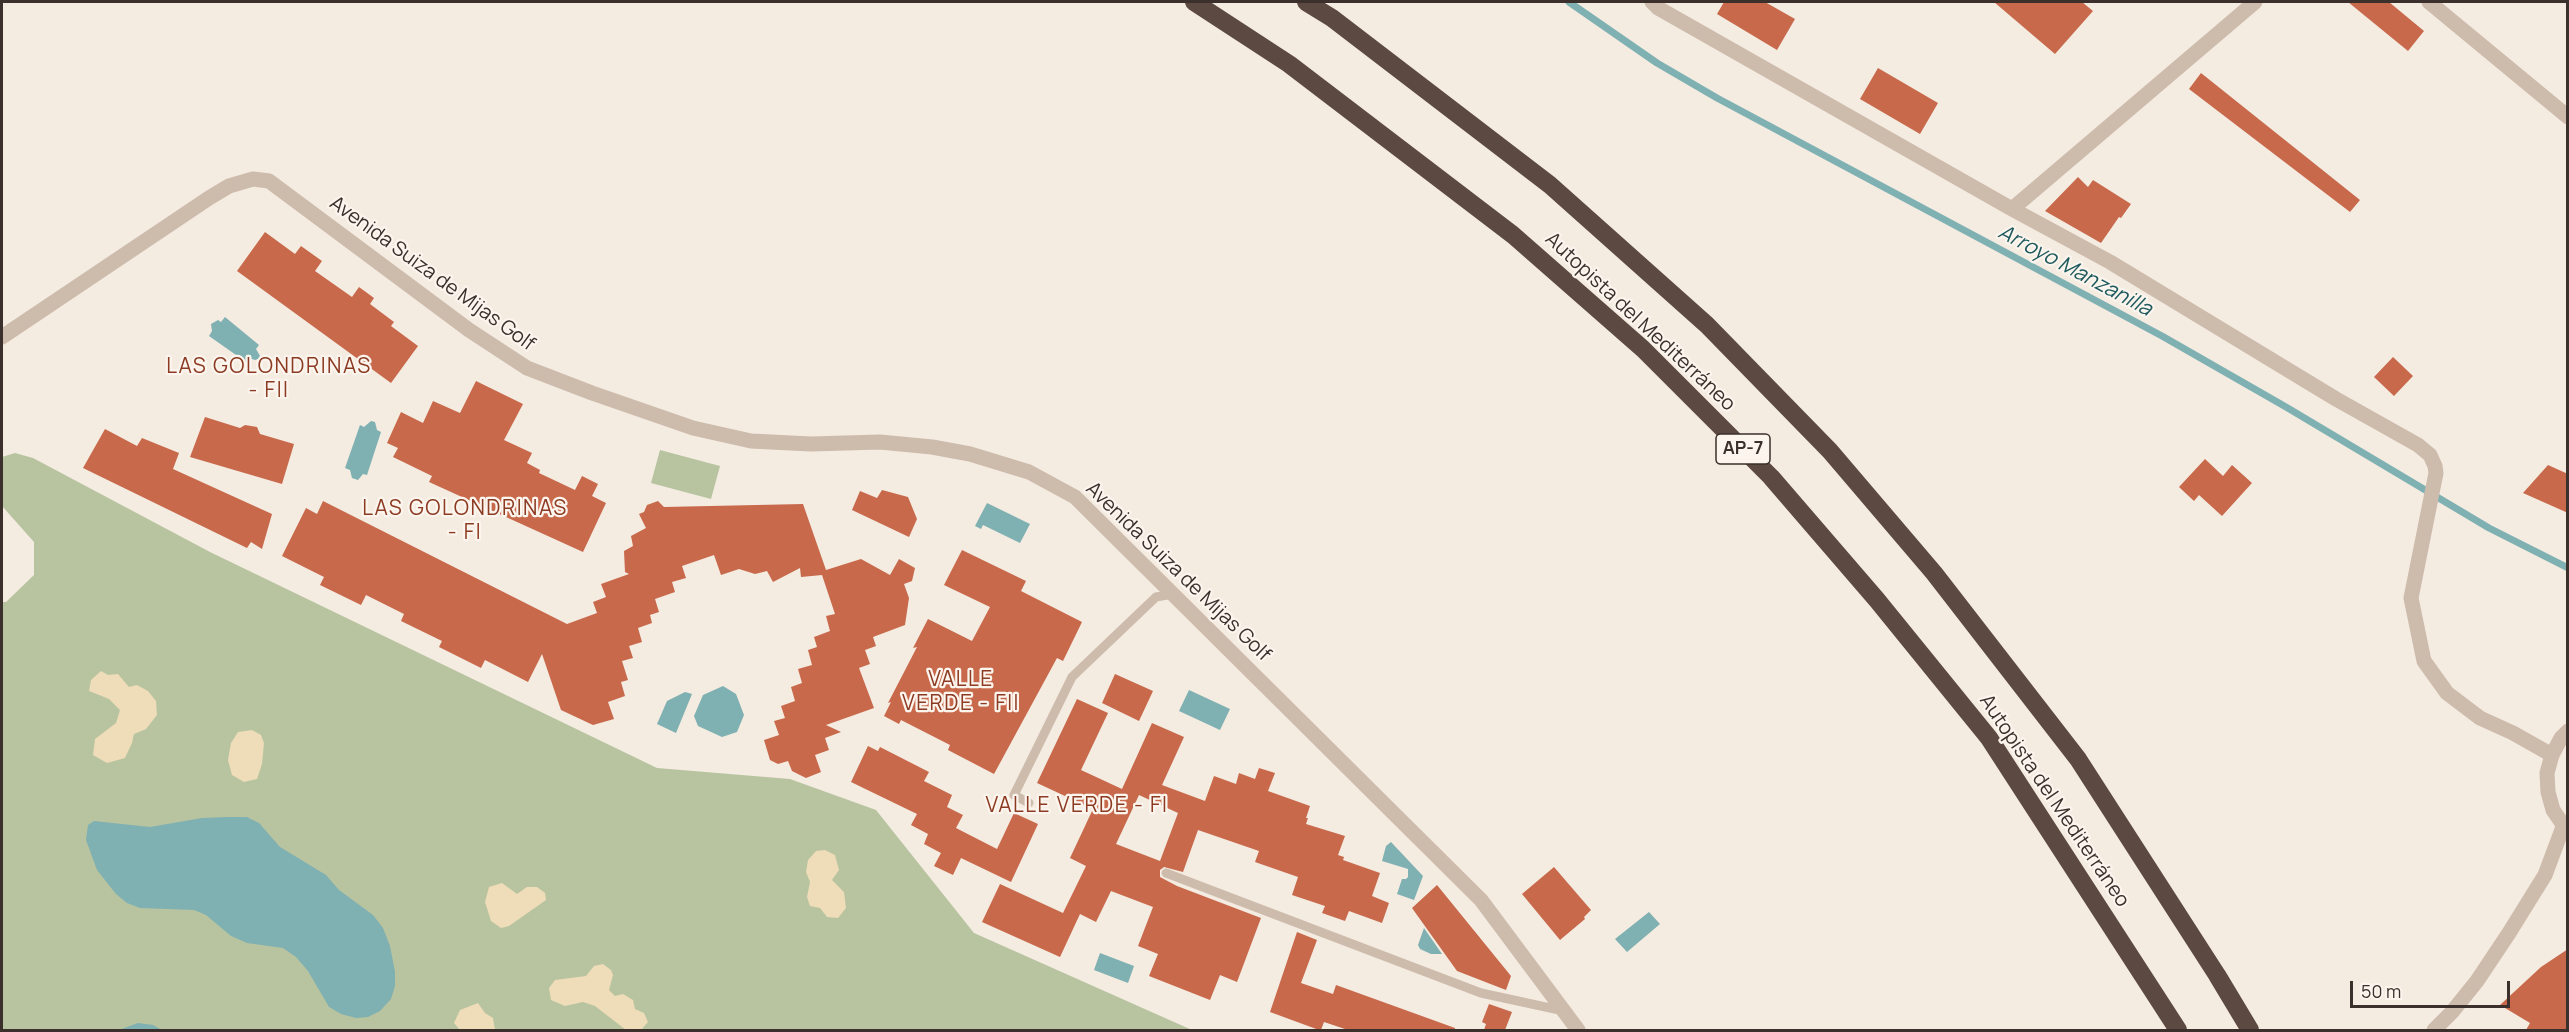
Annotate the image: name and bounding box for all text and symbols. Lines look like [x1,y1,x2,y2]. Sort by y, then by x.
street label: Avenida Suiza de Mijas Golf [325,191,539,357]
water label: Arroyo Manzanilla [1994,220,2156,322]
street label: Autopista del Mediterráneo [1540,228,1740,416]
district label: LAS GOLONDRINAS - FII [166,354,372,404]
road number: AP-7 [1716,434,1770,464]
street label: Avenida Suiza de Mijas Golf [1081,477,1275,667]
district label: LAS GOLONDRINAS - FI [362,496,568,546]
district label: VALLE VERDE - FII [902,667,1020,717]
street label: Autopista del Mediterráneo [1974,690,2134,912]
district label: VALLE VERDE - FI [986,793,1168,819]
scale bar [2353,969,2514,1007]
text: 50 m [2361,979,2401,1003]

